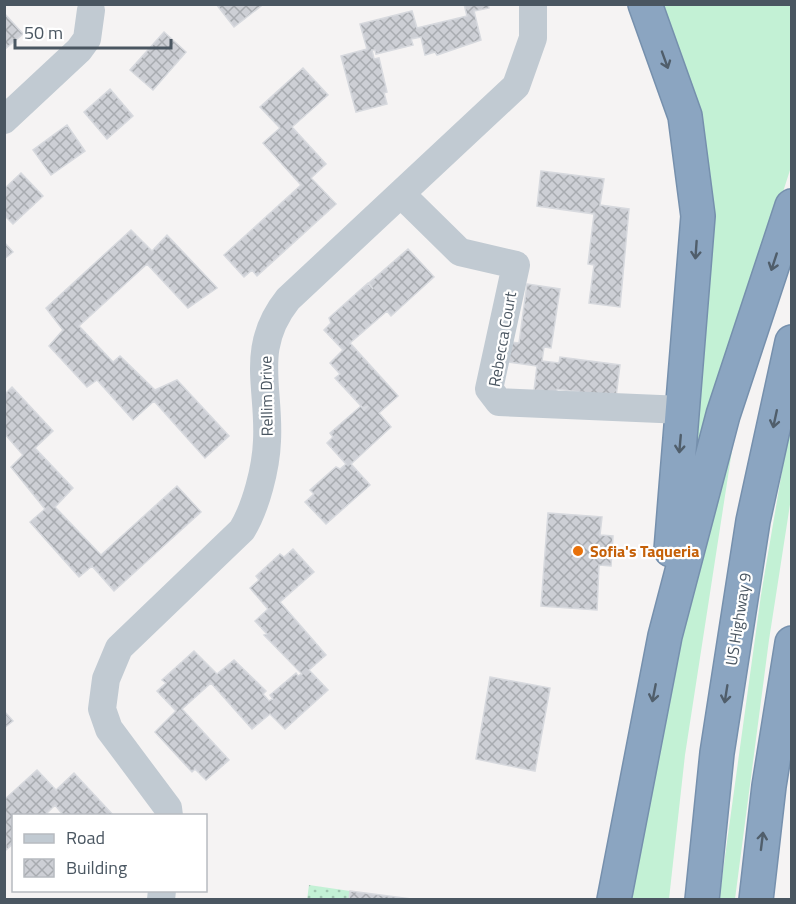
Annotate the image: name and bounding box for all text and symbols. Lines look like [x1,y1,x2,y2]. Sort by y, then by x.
scale bar [15,12,171,50]
text: 50 m [24,19,63,46]
one-way arrow [660,50,671,68]
one-way arrow [690,240,701,259]
one-way arrow [767,252,778,271]
street label: Rebecca Court [482,289,522,389]
street label: Rellim Drive [253,356,279,436]
one-way arrow [769,409,780,429]
one-way arrow [674,434,685,454]
place label: Sofia's Taqueria [590,539,699,563]
marker: Sofia's Taqueria [571,544,585,558]
street label: US Highway 9 [719,571,757,667]
one-way arrow [648,683,659,703]
one-way arrow [721,684,732,704]
legend [12,814,207,892]
text: Road [66,824,105,851]
one-way arrow [757,832,768,852]
text: Building [66,854,127,881]

